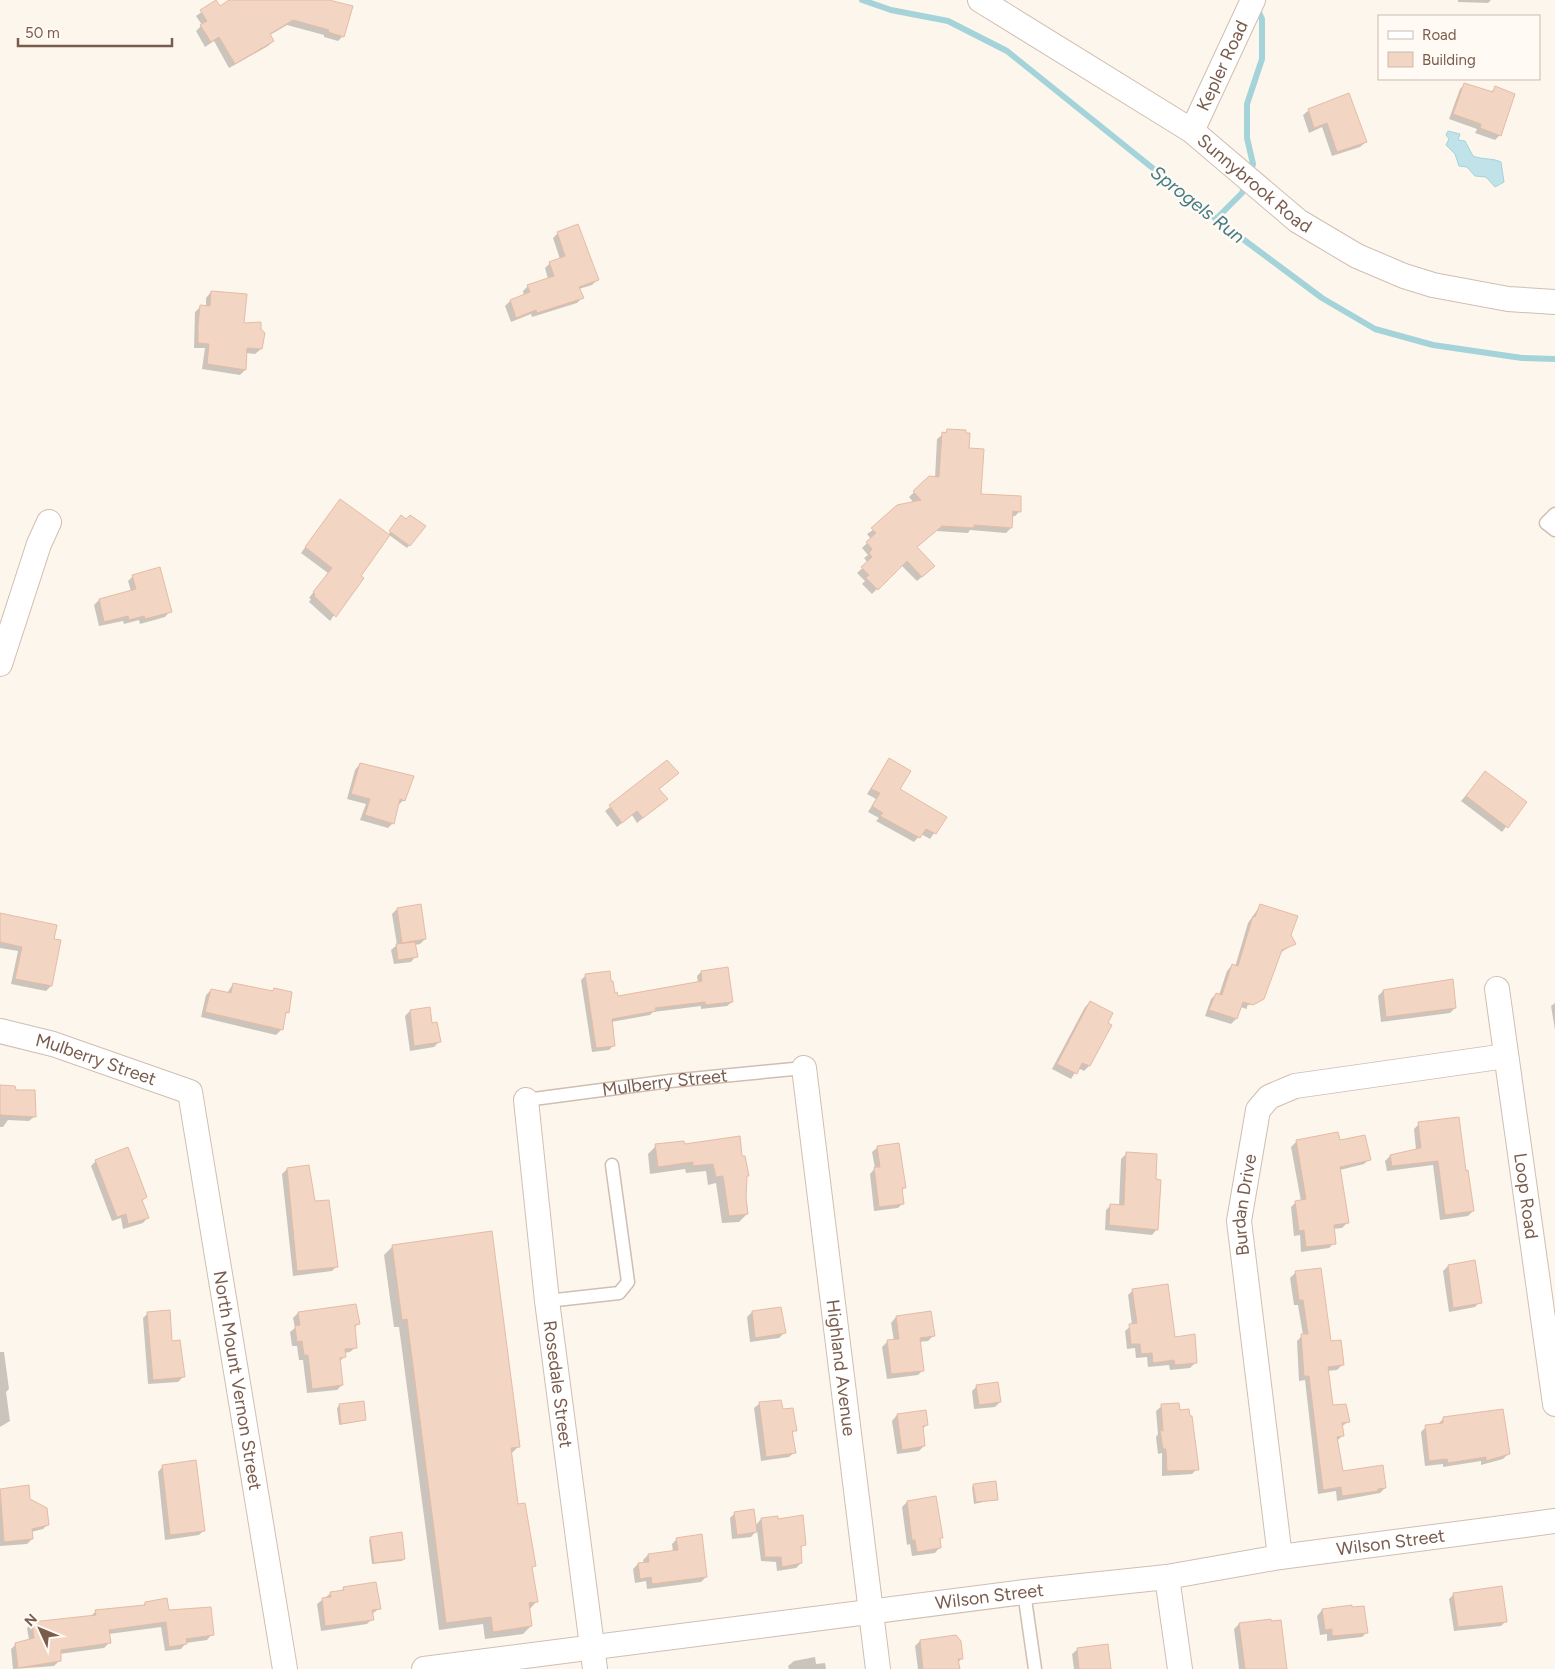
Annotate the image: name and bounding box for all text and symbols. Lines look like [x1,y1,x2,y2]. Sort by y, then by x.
scale bar [18,15,171,47]
legend [1378,15,1540,80]
street label: Kepler Road [1192,17,1253,114]
text: 50 m [25,24,60,42]
text: Road [1422,26,1457,44]
text: Building [1422,51,1476,69]
street label: Sunnybrook Road [1193,129,1316,238]
water label: Sprogels Run [1146,161,1250,248]
street label: Mulberry Street [33,1029,159,1090]
street label: Mulberry Street [601,1064,729,1101]
street label: Loop Road [1509,1151,1543,1241]
street label: Burdan Drive [1228,1152,1261,1257]
street label: North Mount Vernon Street [209,1269,266,1492]
street label: Highland Avenue [822,1298,860,1437]
street label: Rosedale Street [539,1319,577,1449]
street label: Wilson Street [1335,1525,1446,1561]
street label: Wilson Street [934,1579,1045,1614]
north arrow [15,1604,65,1654]
text: N [21,1611,41,1630]

